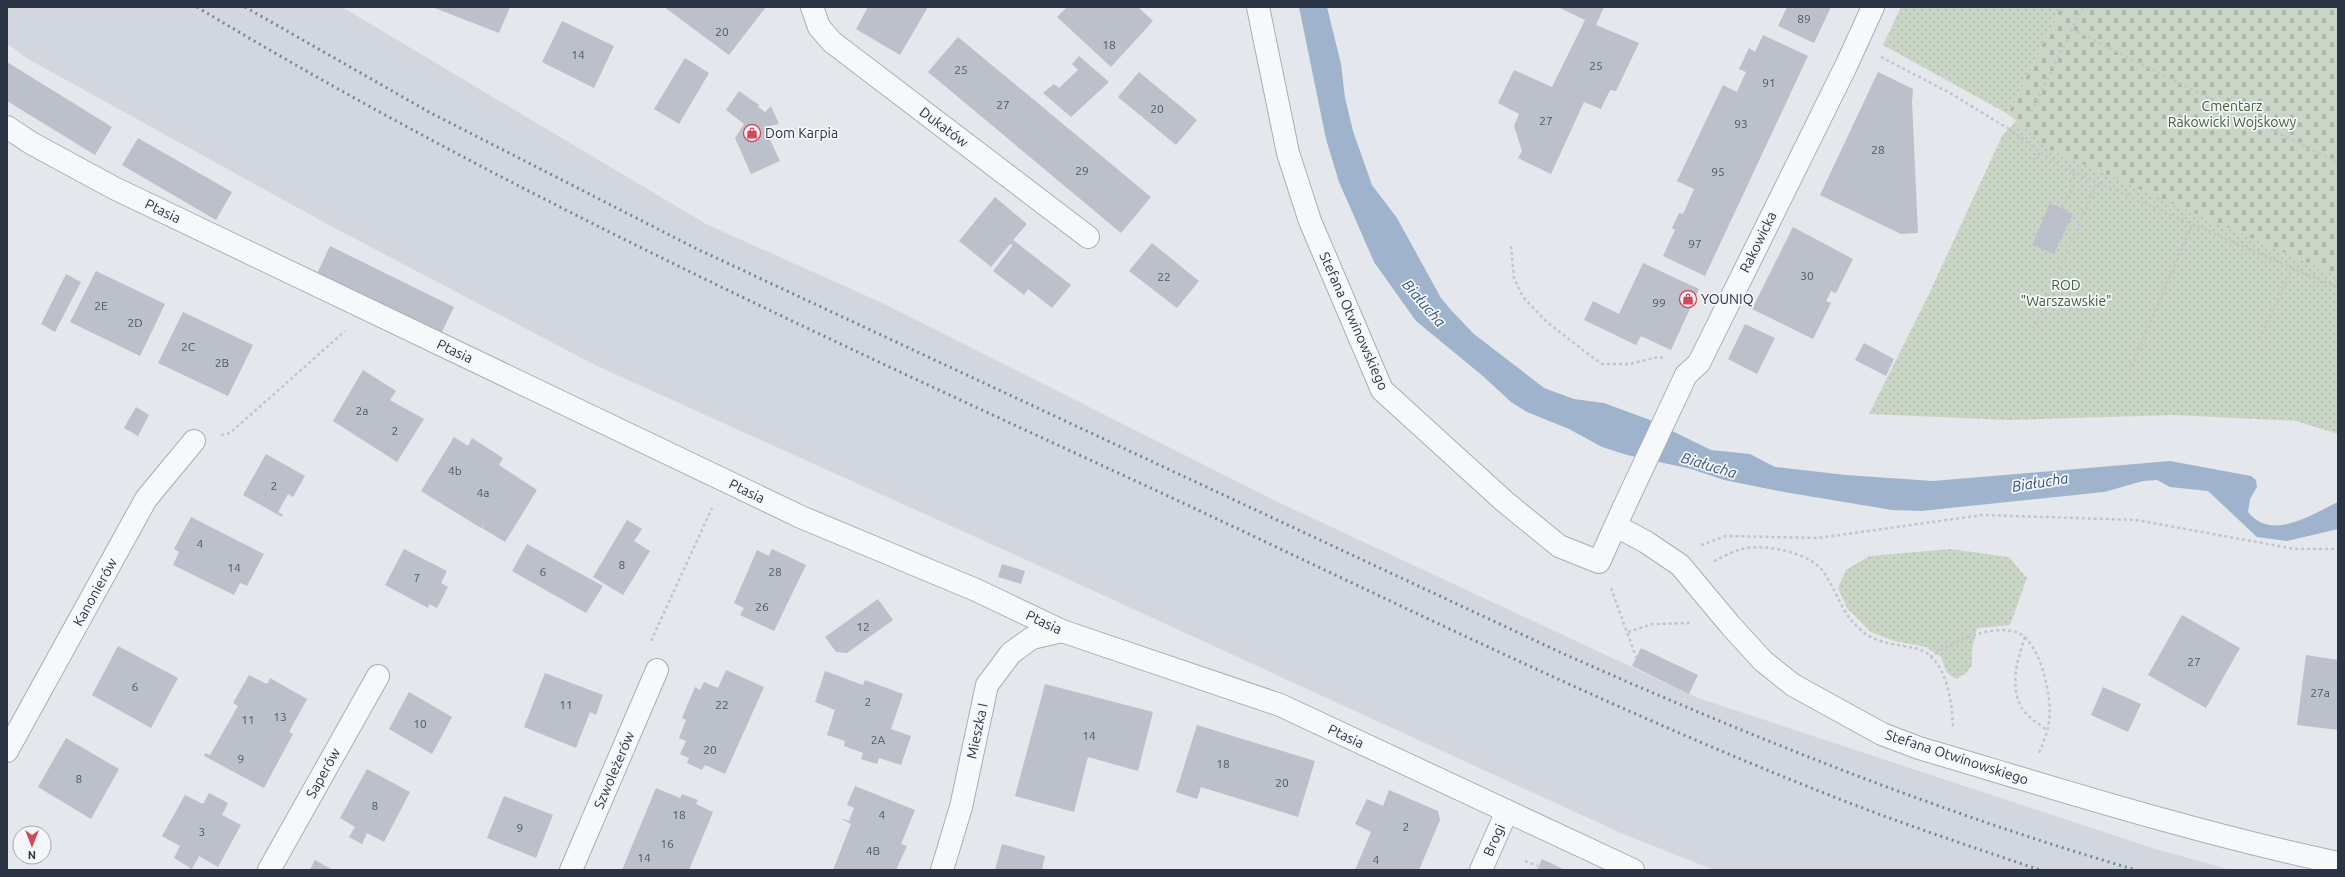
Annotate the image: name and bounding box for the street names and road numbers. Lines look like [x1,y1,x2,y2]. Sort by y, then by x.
street label: Dukatów [917,104,972,151]
street label: Ptasia [143,196,183,226]
street label: Rakowicka [1736,209,1780,275]
street label: Stefana Otwinowskiego [1316,249,1392,393]
street label: Ptasia [435,336,475,366]
street label: Ptasia [727,476,767,506]
street label: Kanonierów [70,555,120,629]
street label: Ptasia [1024,607,1064,637]
street label: Mieszka I [963,702,991,760]
street label: Ptasia [1326,721,1366,751]
street label: Stefana Otwinowskiego [1883,726,2031,788]
street label: Szwoleżerów [590,729,638,811]
street label: Saperów [303,745,343,801]
street label: Brogi [1480,821,1508,859]

